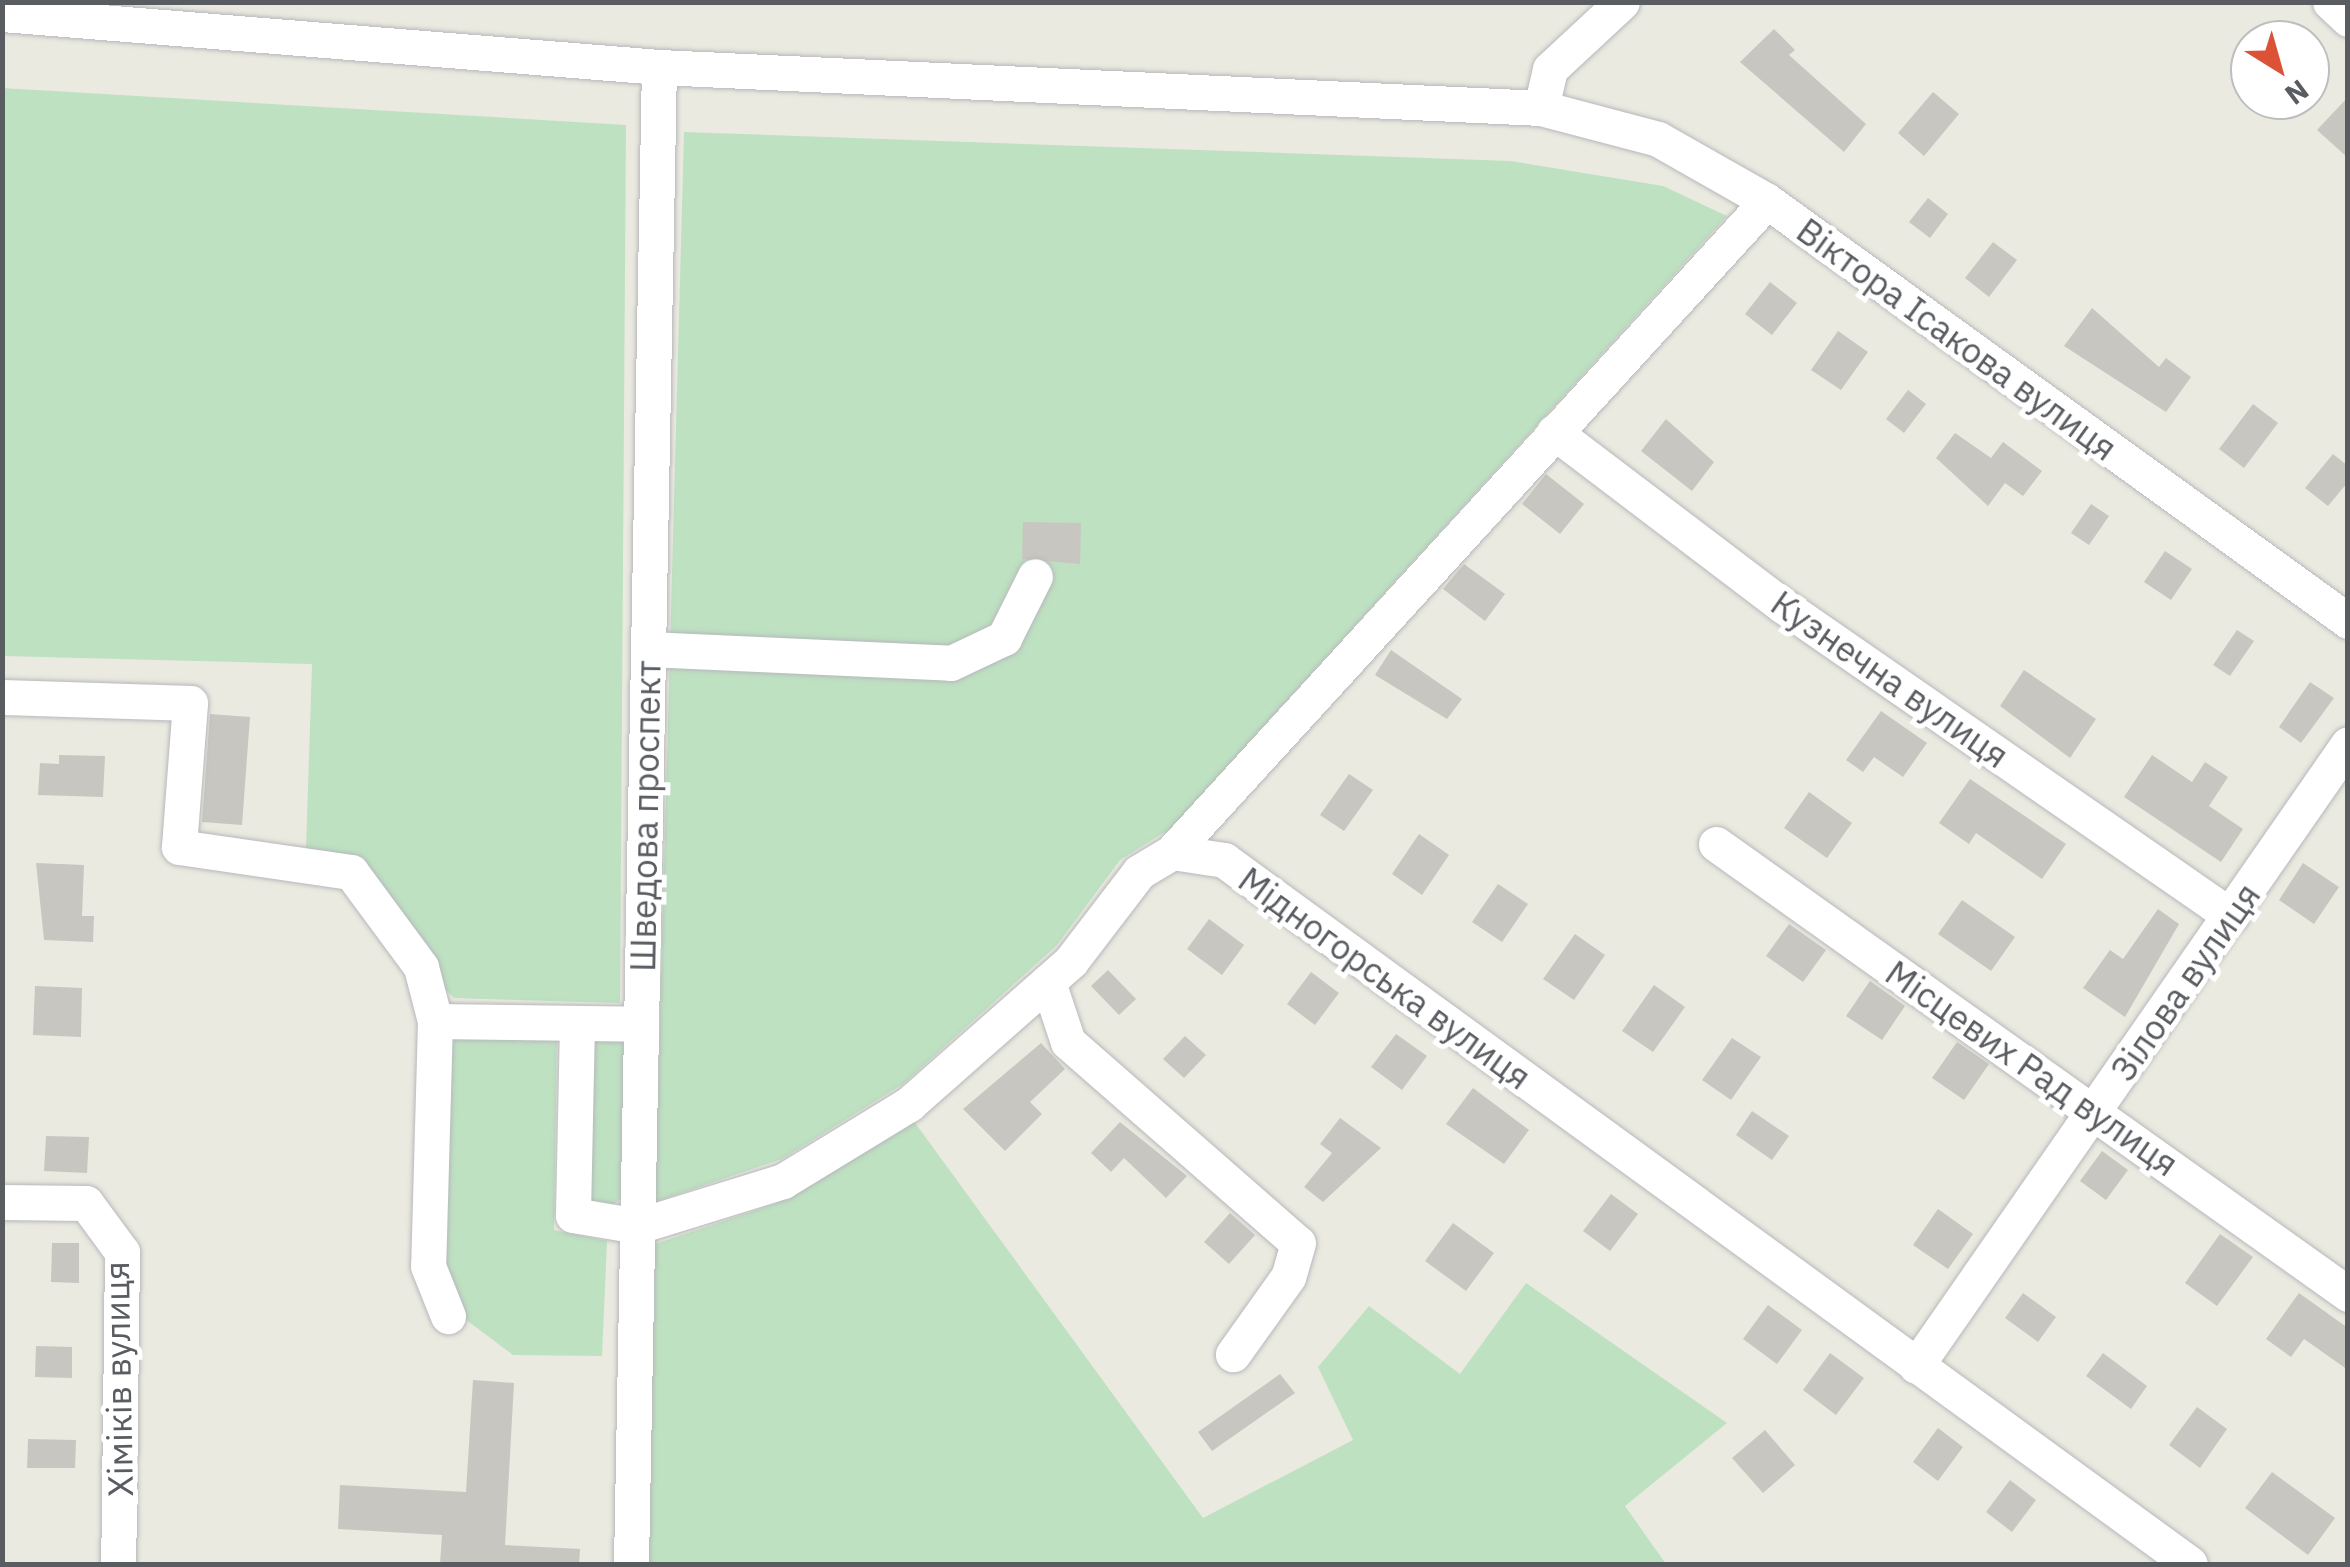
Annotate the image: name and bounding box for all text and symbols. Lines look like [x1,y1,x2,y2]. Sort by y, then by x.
north arrow [2230,20,2330,120]
text: N [2278,72,2316,114]
street label: Віктора Ісакова вулиця [1789,209,2125,469]
street label: Кузнечна вулиця [1763,582,2017,776]
street label: Шведова проспект [621,660,669,972]
street label: Мідногорська вулиця [1231,858,1539,1098]
street label: Зілова вулиця [2101,875,2269,1089]
street label: Місцевих Рад вулиця [1878,951,2186,1185]
street label: Хіміків вулиця [95,1261,141,1497]

